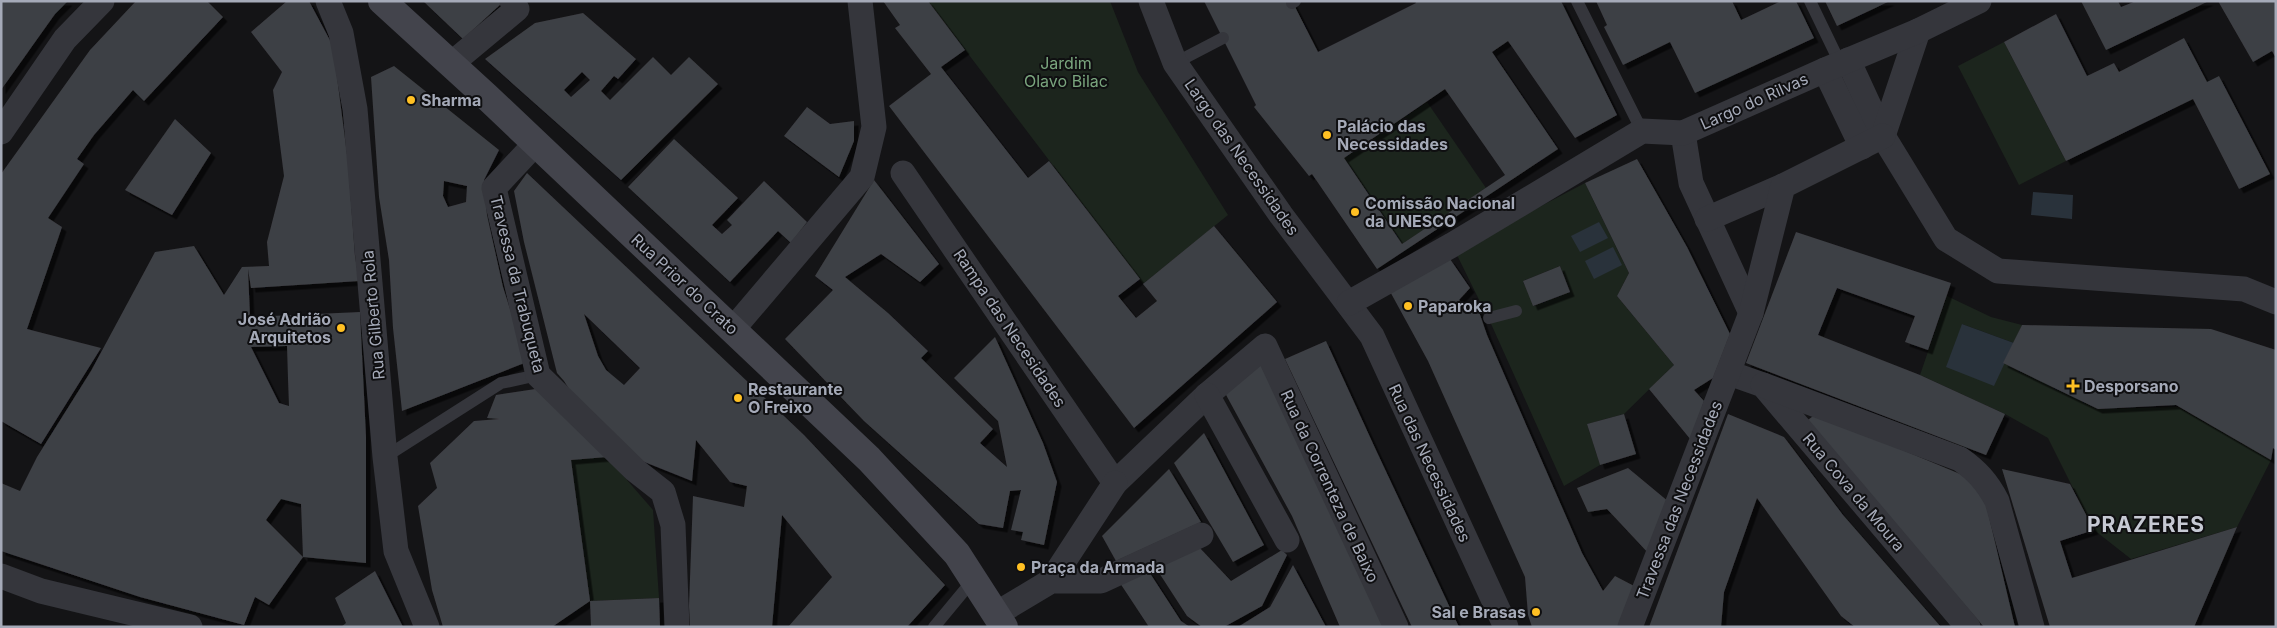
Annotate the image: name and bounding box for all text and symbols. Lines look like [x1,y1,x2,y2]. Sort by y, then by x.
park label: Jardim Olavo Bilac [1024,53,1108,91]
street label: Largo do Rilvas [1697,68,1811,134]
street label: Largo das Necessidades [1180,75,1304,239]
place label: Sharma [421,90,481,110]
marker: Sharma [405,94,417,106]
place label: Palácio das Necessidades [1337,116,1448,154]
marker: Palácio das Necessidades [1321,129,1333,141]
street label: Travessa da Trabuqueta [486,193,550,375]
place label: Comissão Nacional da UNESCO [1365,193,1515,231]
marker: Comissão Nacional da UNESCO [1349,206,1361,218]
street label: Rua Prior do Crato [627,229,743,339]
street label: Rampa das Necesidades [949,245,1071,411]
street label: Rua Gilberto Rola [357,249,389,381]
place label: Paparoka [1418,296,1492,316]
marker: Paparoka [1402,300,1414,312]
place label: José Adrião Arquitetos [238,309,331,347]
marker: José Adrião Arquitetos [335,322,347,334]
place label: Desporsano [2084,376,2179,396]
place label: Restaurante O Freixo [748,379,843,417]
marker: Desporsano [2066,379,2080,393]
street label: Rua das Necessidades [1385,381,1475,545]
street label: Rua da Correnteza de Baixo [1277,387,1383,585]
marker: Restaurante O Freixo [732,392,744,404]
street label: Travessa das Necessidades [1632,398,1726,602]
street label: Rua Cova da Moura [1799,429,1909,555]
district label: PRAZERES [2087,512,2205,537]
place label: Praça da Armada [1031,557,1165,577]
marker: Praça da Armada [1015,561,1027,573]
place label: Sal e Brasas [1431,602,1526,622]
marker: Sal e Brasas [1530,606,1542,618]

